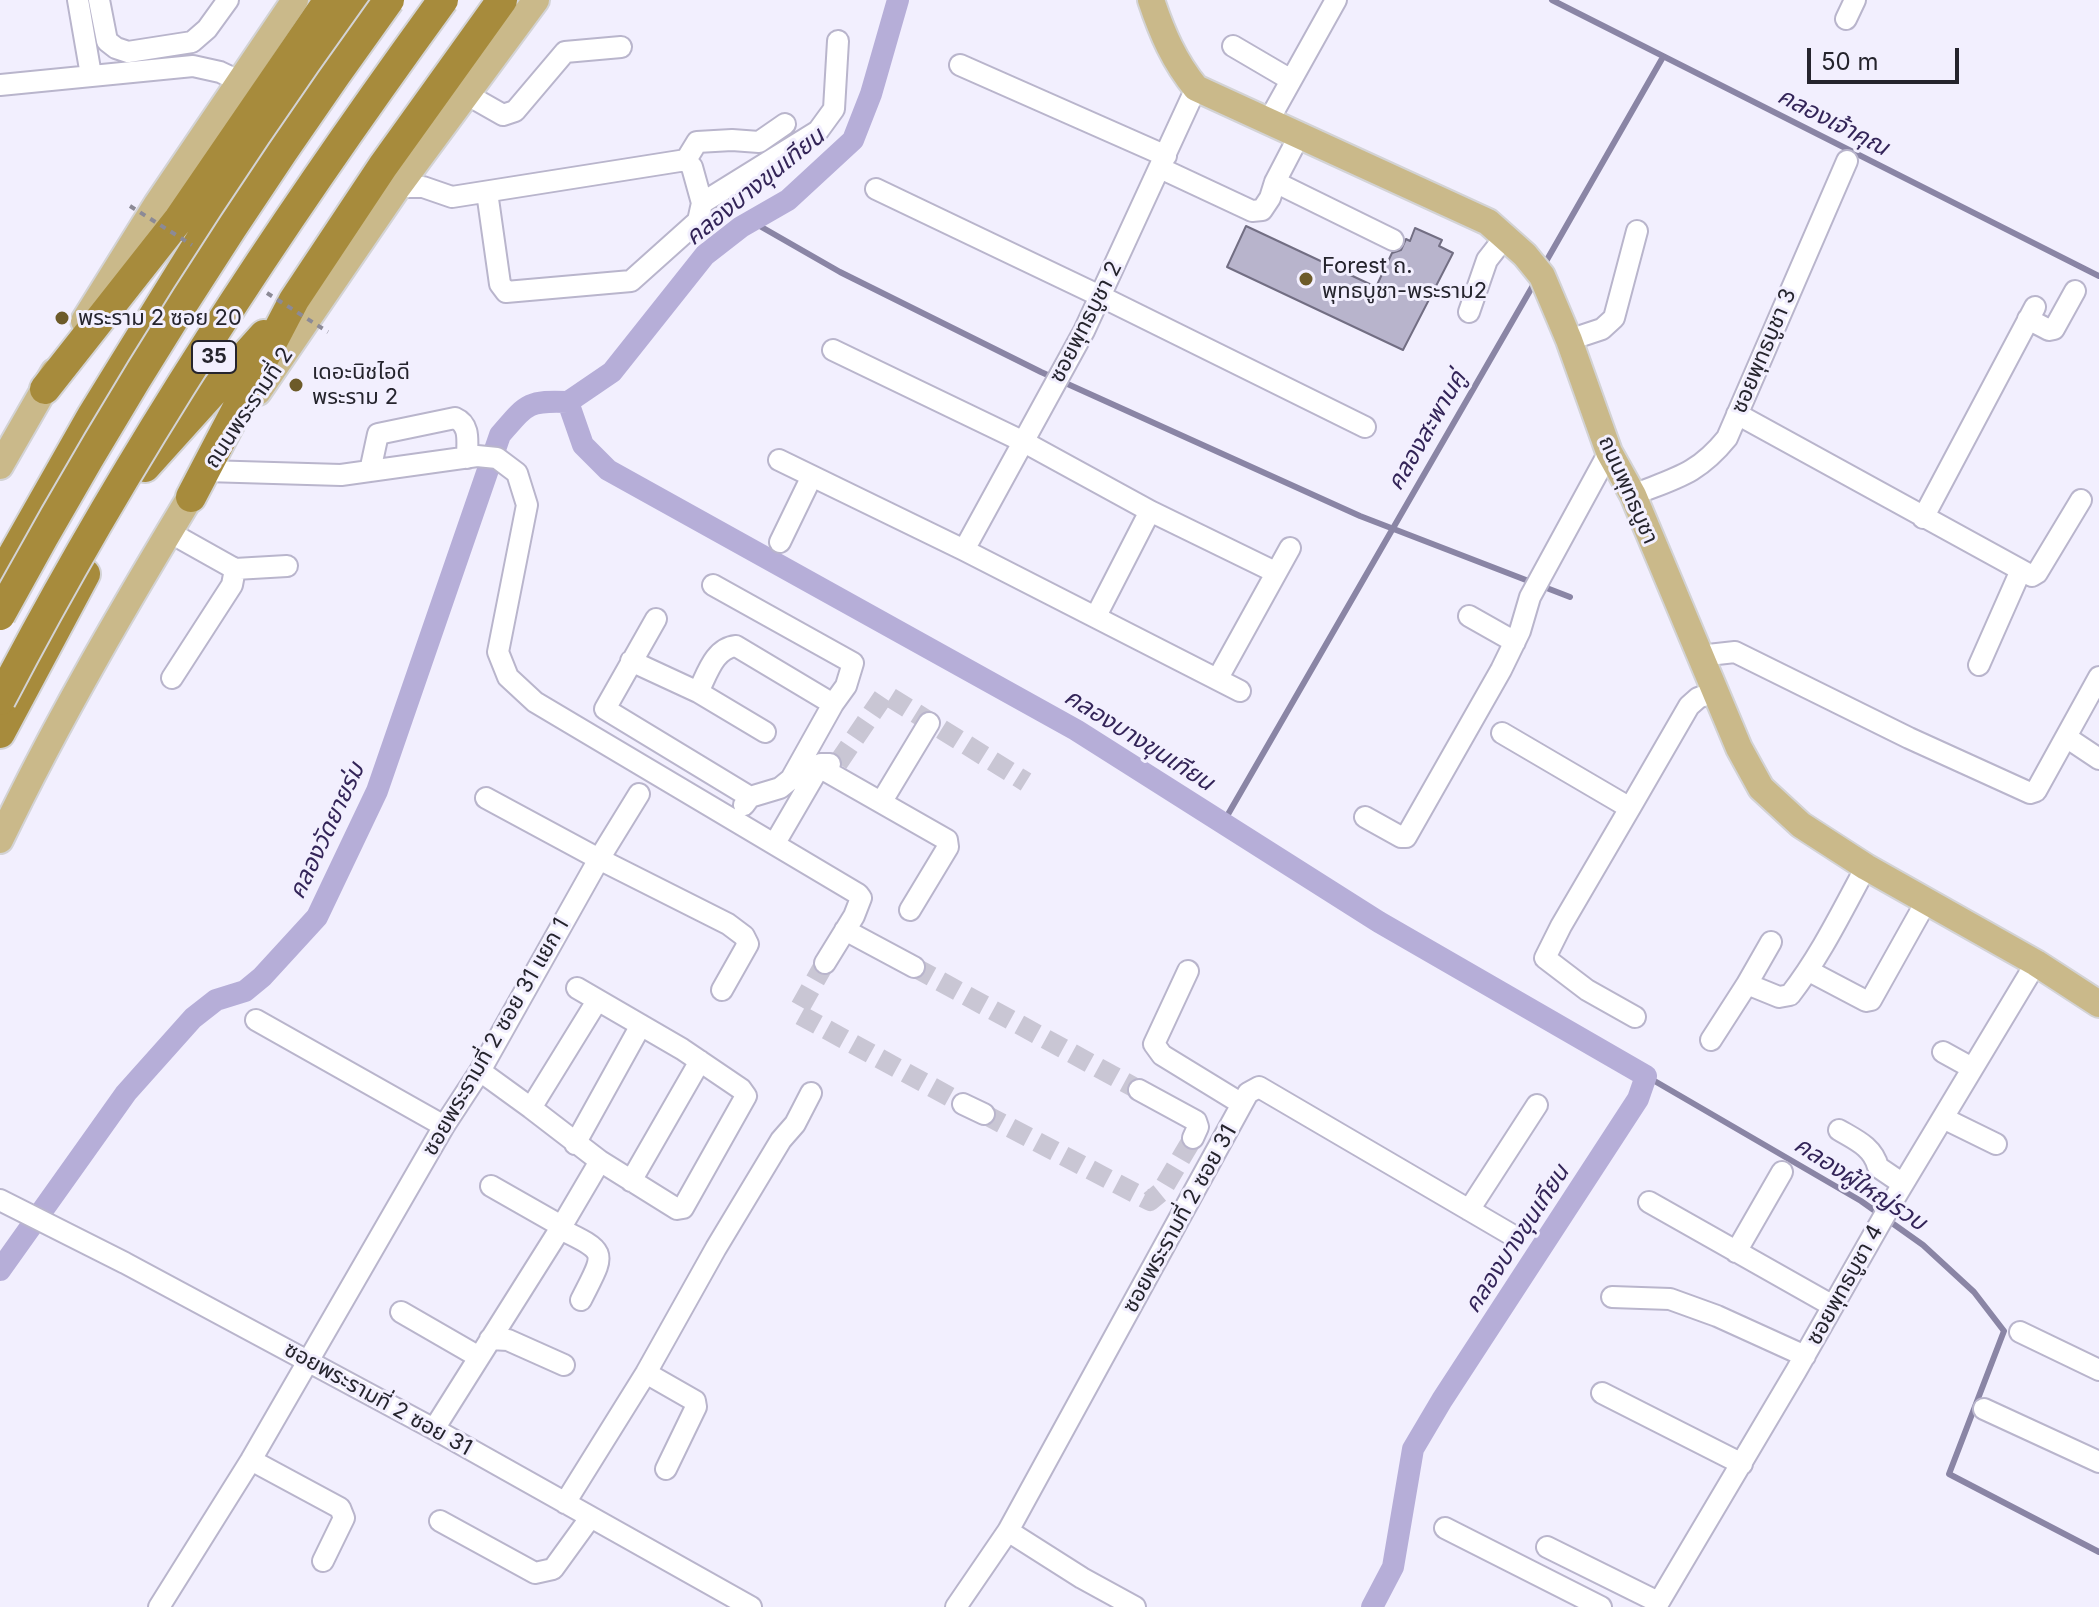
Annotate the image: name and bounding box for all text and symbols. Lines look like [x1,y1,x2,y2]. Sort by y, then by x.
scale bar [1811,32,1963,82]
text: 50 m [1821,47,1879,76]
water label: คลองเจ้าคุณ [1773,82,1893,162]
water label: คลองบางขุนเทียน [680,122,830,252]
place label: Forest ถ. พุทธบูชา-พระราม2 [1322,253,1487,304]
street label: ซอยพุทธบูชา 2 [1044,257,1128,387]
marker: Forest ถ. พุทธบูชา-พระราม2 [1297,270,1315,288]
street label: ซอยพุทธบูชา 3 [1726,285,1802,417]
place label: พระราม 2 ซอย 20 [78,305,242,331]
marker: พระราม 2 ซอย 20 [53,309,71,327]
road number: 35 [192,341,236,373]
street label: ถนนพระรามที่ 2 [199,343,299,473]
place label: เดอะนิชไอดี พระราม 2 [312,359,410,410]
water label: คลองสะพานคู่ [1381,366,1473,496]
marker: เดอะนิชไอดี พระราม 2 [287,376,305,394]
street label: ถนนพุทธบูชา [1593,432,1663,548]
water label: คลองบางขุนเทียน [1059,683,1219,797]
water label: คลองวัดยายร่ม [283,759,371,903]
street label: ซอยพระรามที่ 2 ซอย 31 แยก 1 [417,914,575,1160]
street label: ซอยพระรามที่ 2 ซอย 31 [1117,1121,1243,1317]
water label: คลองผู้ใหญ่รวบ [1789,1131,1931,1237]
water label: คลองบางขุนเทียน [1458,1160,1576,1318]
street label: ซอยพุทธบูชา 4 [1801,1220,1889,1350]
street label: ซอยพระรามที่ 2 ซอย 31 [280,1336,476,1462]

